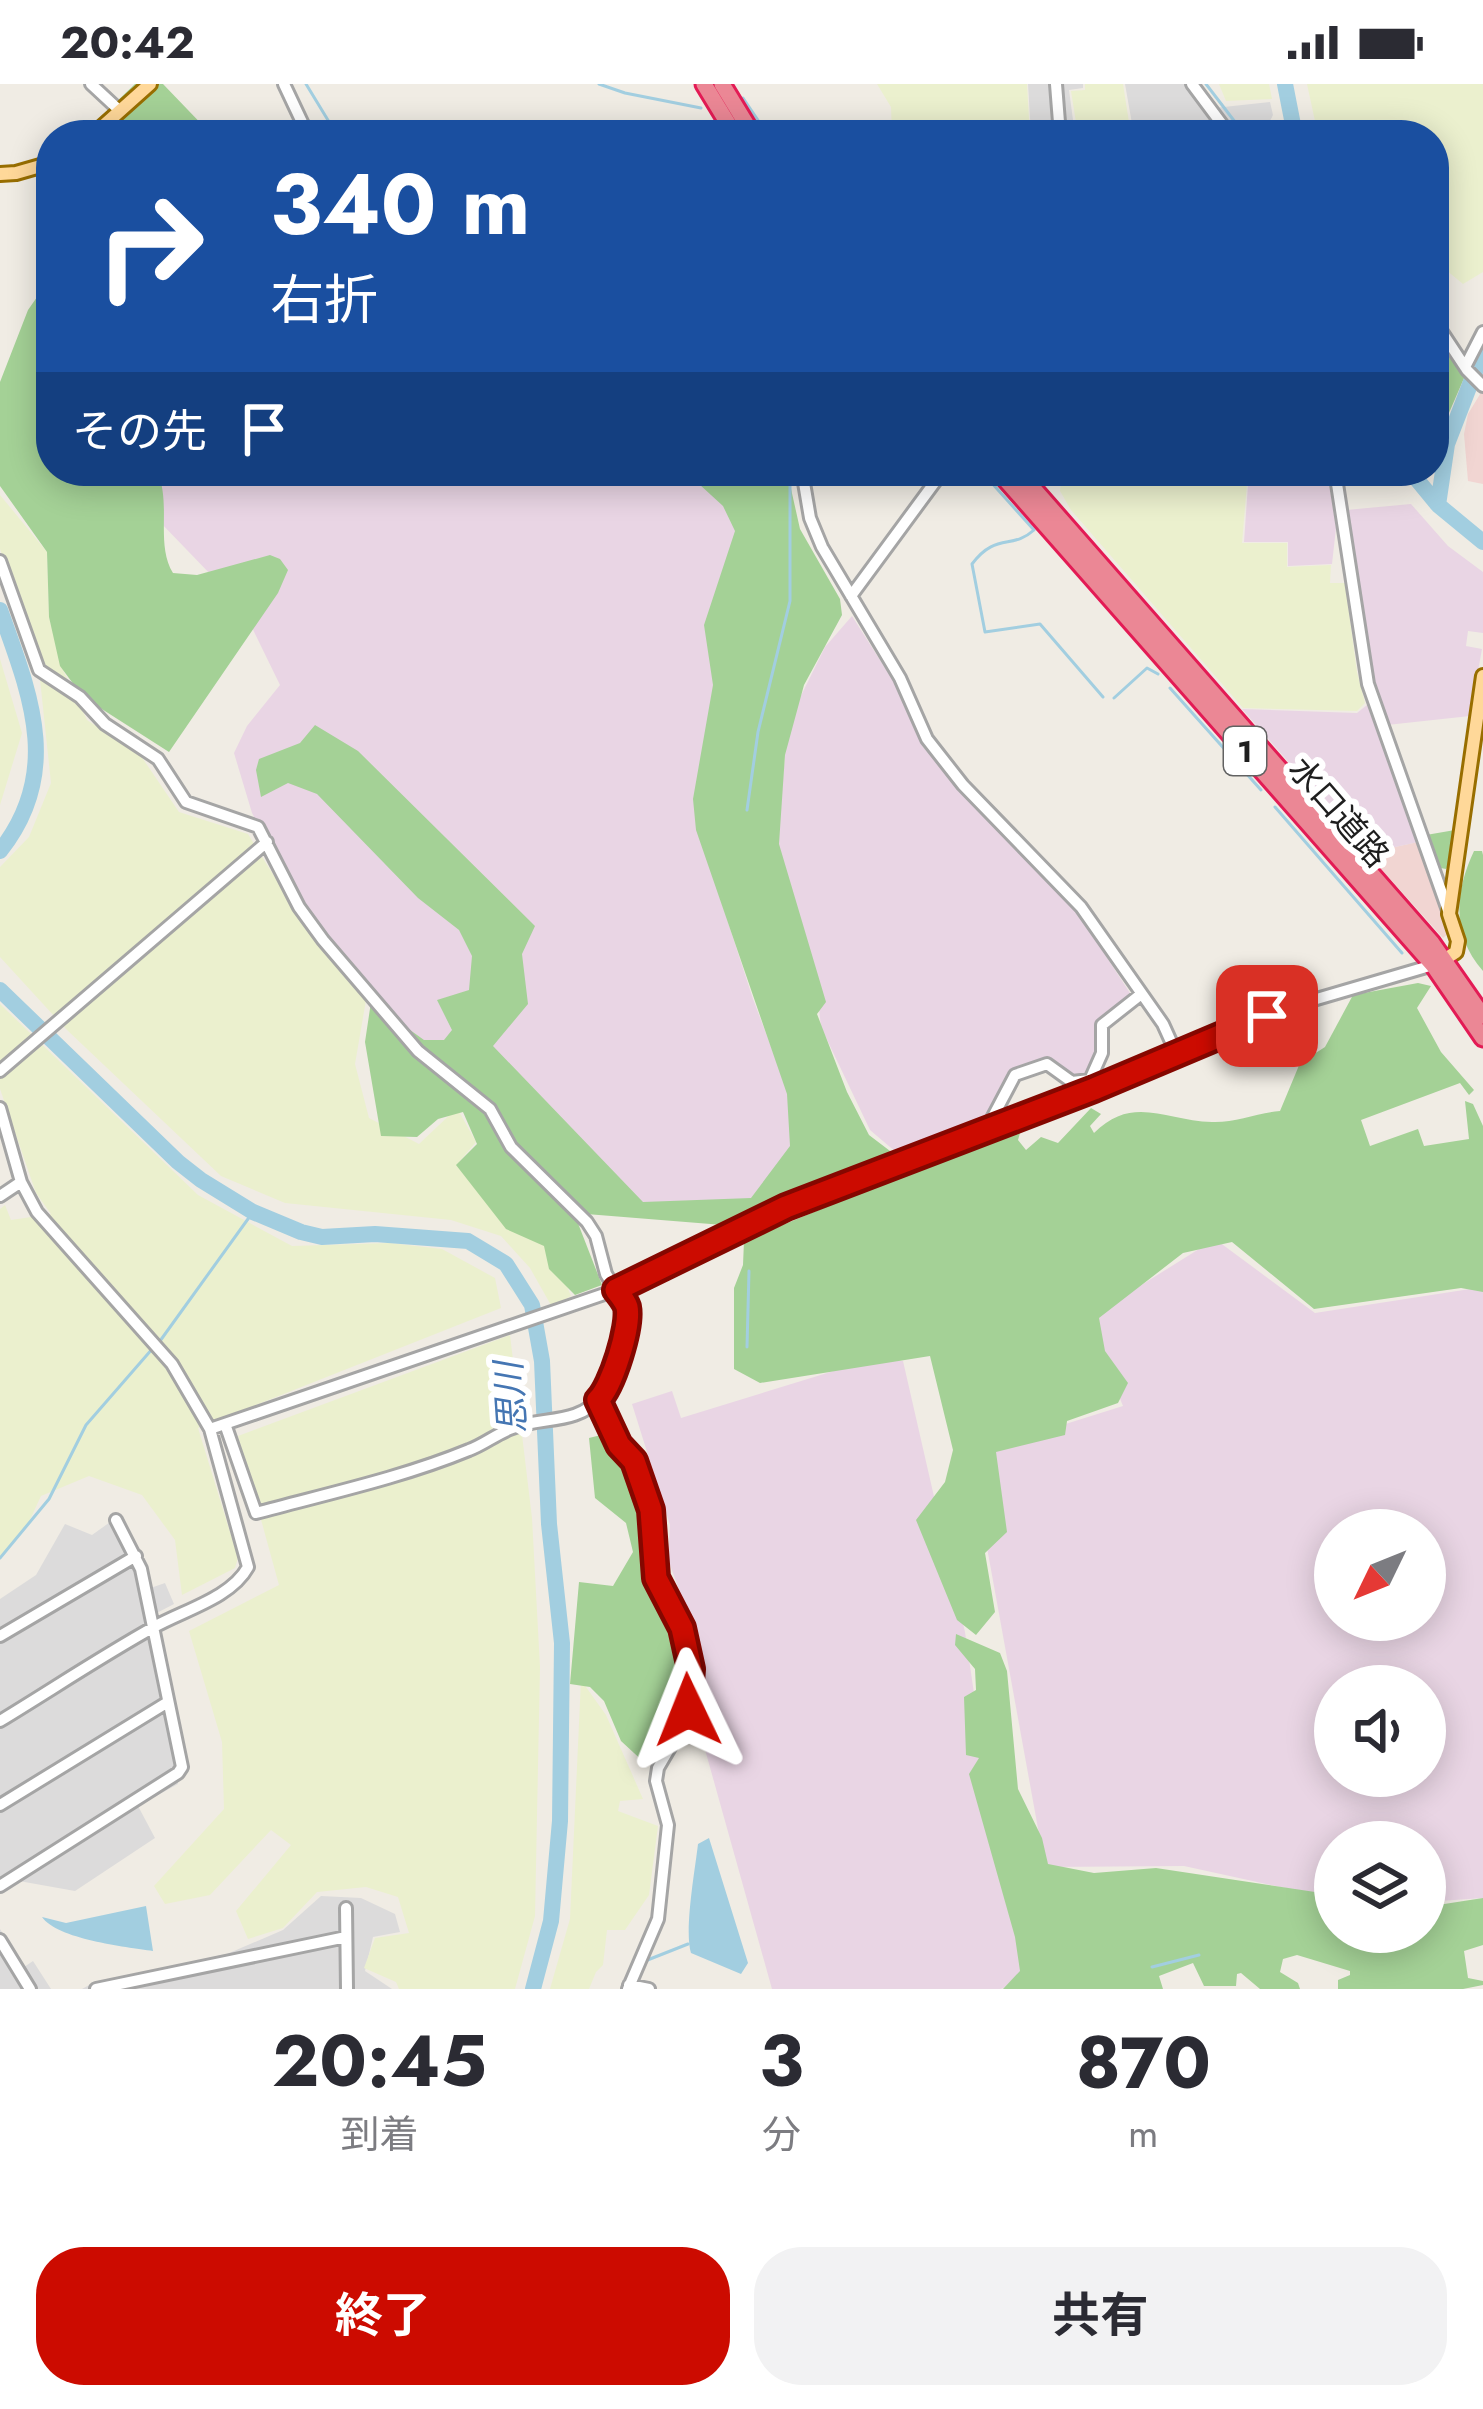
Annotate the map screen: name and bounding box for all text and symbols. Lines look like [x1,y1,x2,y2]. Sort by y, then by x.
text: 20:42 [60,10,195,75]
text: 340 m [270,144,530,266]
icon: right [72,168,228,324]
text: 右折 [270,261,378,339]
icon: arrive [231,396,297,462]
text: その先 [72,399,207,464]
road number: 1 [1224,727,1266,775]
street label: 水口道路 [1278,747,1400,877]
pin [1216,965,1318,1067]
icon: arrive [1234,983,1300,1049]
water label: 思川 [481,1356,538,1436]
north arrow [1314,1509,1446,1641]
map controls [1314,1509,1446,1953]
position arrow [625,1647,751,1773]
button: sound [1314,1665,1446,1797]
button: layers [1314,1821,1446,1953]
text: 20:45 [272,2009,487,2113]
text: 3 [759,2009,804,2113]
text: 870 [1076,2011,1211,2115]
text: m [1128,2105,1159,2162]
text: 到着 [340,2106,418,2163]
text: 分 [762,2106,801,2163]
button: 終了 [36,2247,730,2385]
button: 共有 [754,2247,1447,2385]

